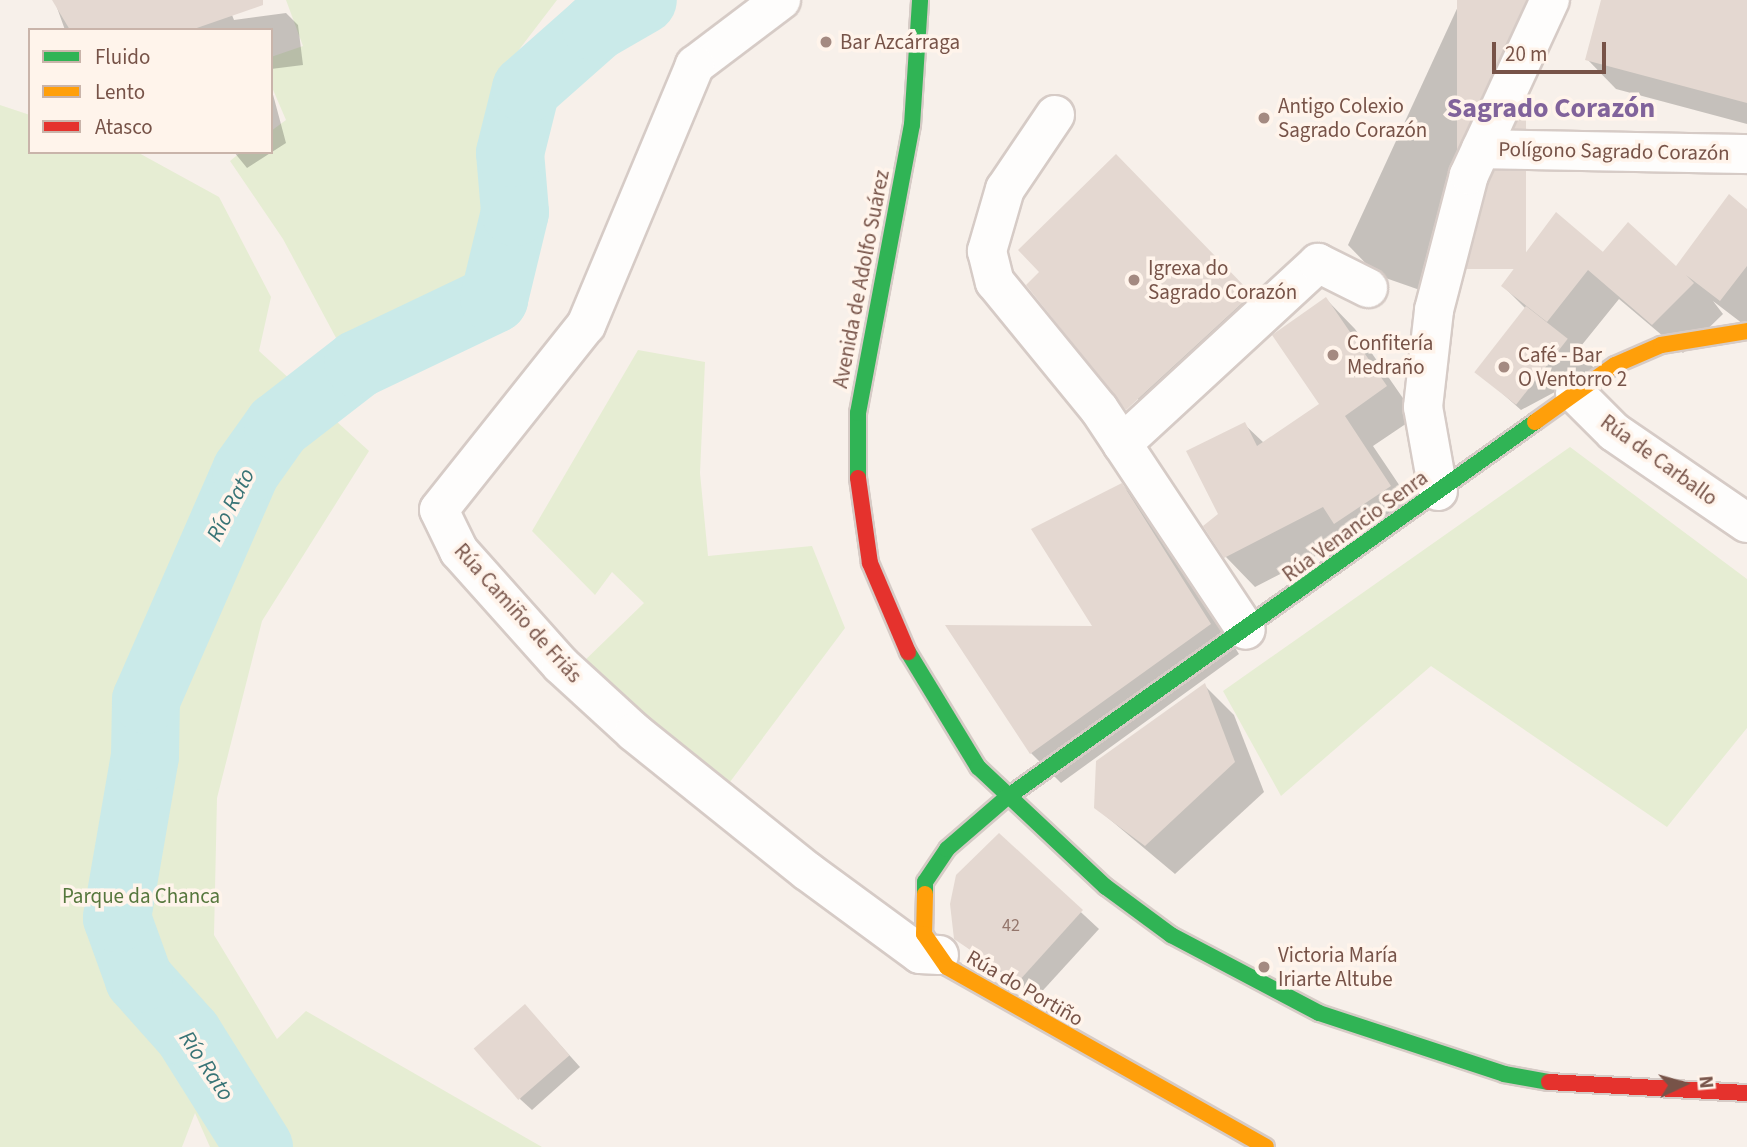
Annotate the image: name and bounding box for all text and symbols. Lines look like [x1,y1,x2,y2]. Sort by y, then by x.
legend [28,28,273,154]
scale bar [1495,28,1609,72]
place label: Bar Azcárraga [840,29,960,55]
marker: Bar Azcárraga [818,34,834,50]
text: 20 m [1505,39,1547,69]
text: Fluido [95,42,150,72]
text: Lento [95,77,145,107]
district label: Sagrado Corazón [1447,91,1655,125]
place label: Antigo Colexio Sagrado Corazón [1278,93,1427,143]
marker: Antigo Colexio Sagrado Corazón [1256,110,1272,126]
text: Atasco [95,112,153,142]
street label: Polígono Sagrado Corazón [1498,136,1730,166]
street label: Avenida de Adolfo Suárez [827,168,895,390]
place label: Igrexa do Sagrado Corazón [1148,255,1297,305]
marker: Igrexa do Sagrado Corazón [1126,272,1142,288]
place label: Confitería Medraño [1347,330,1433,380]
place label: Café - Bar O Ventorro 2 [1518,342,1627,392]
marker: Confitería Medraño [1325,347,1341,363]
marker: Café - Bar O Ventorro 2 [1496,359,1512,375]
street label: Rúa de Carballo [1596,409,1722,511]
water label: Río Rato [201,464,261,546]
street label: Rúa Venancio Senra [1277,465,1433,587]
street label: Rúa Camiño de Friás [449,538,587,688]
park label: Parque da Chanca [62,883,220,909]
house number: 42 [1002,915,1020,937]
place label: Victoria María Iriarte Altube [1278,942,1398,992]
street label: Rúa do Portiño [962,944,1088,1032]
marker: Victoria María Iriarte Altube [1256,959,1272,975]
water label: Río Rato [173,1026,239,1106]
north arrow [1649,1049,1719,1119]
text: N [1691,1075,1719,1090]

